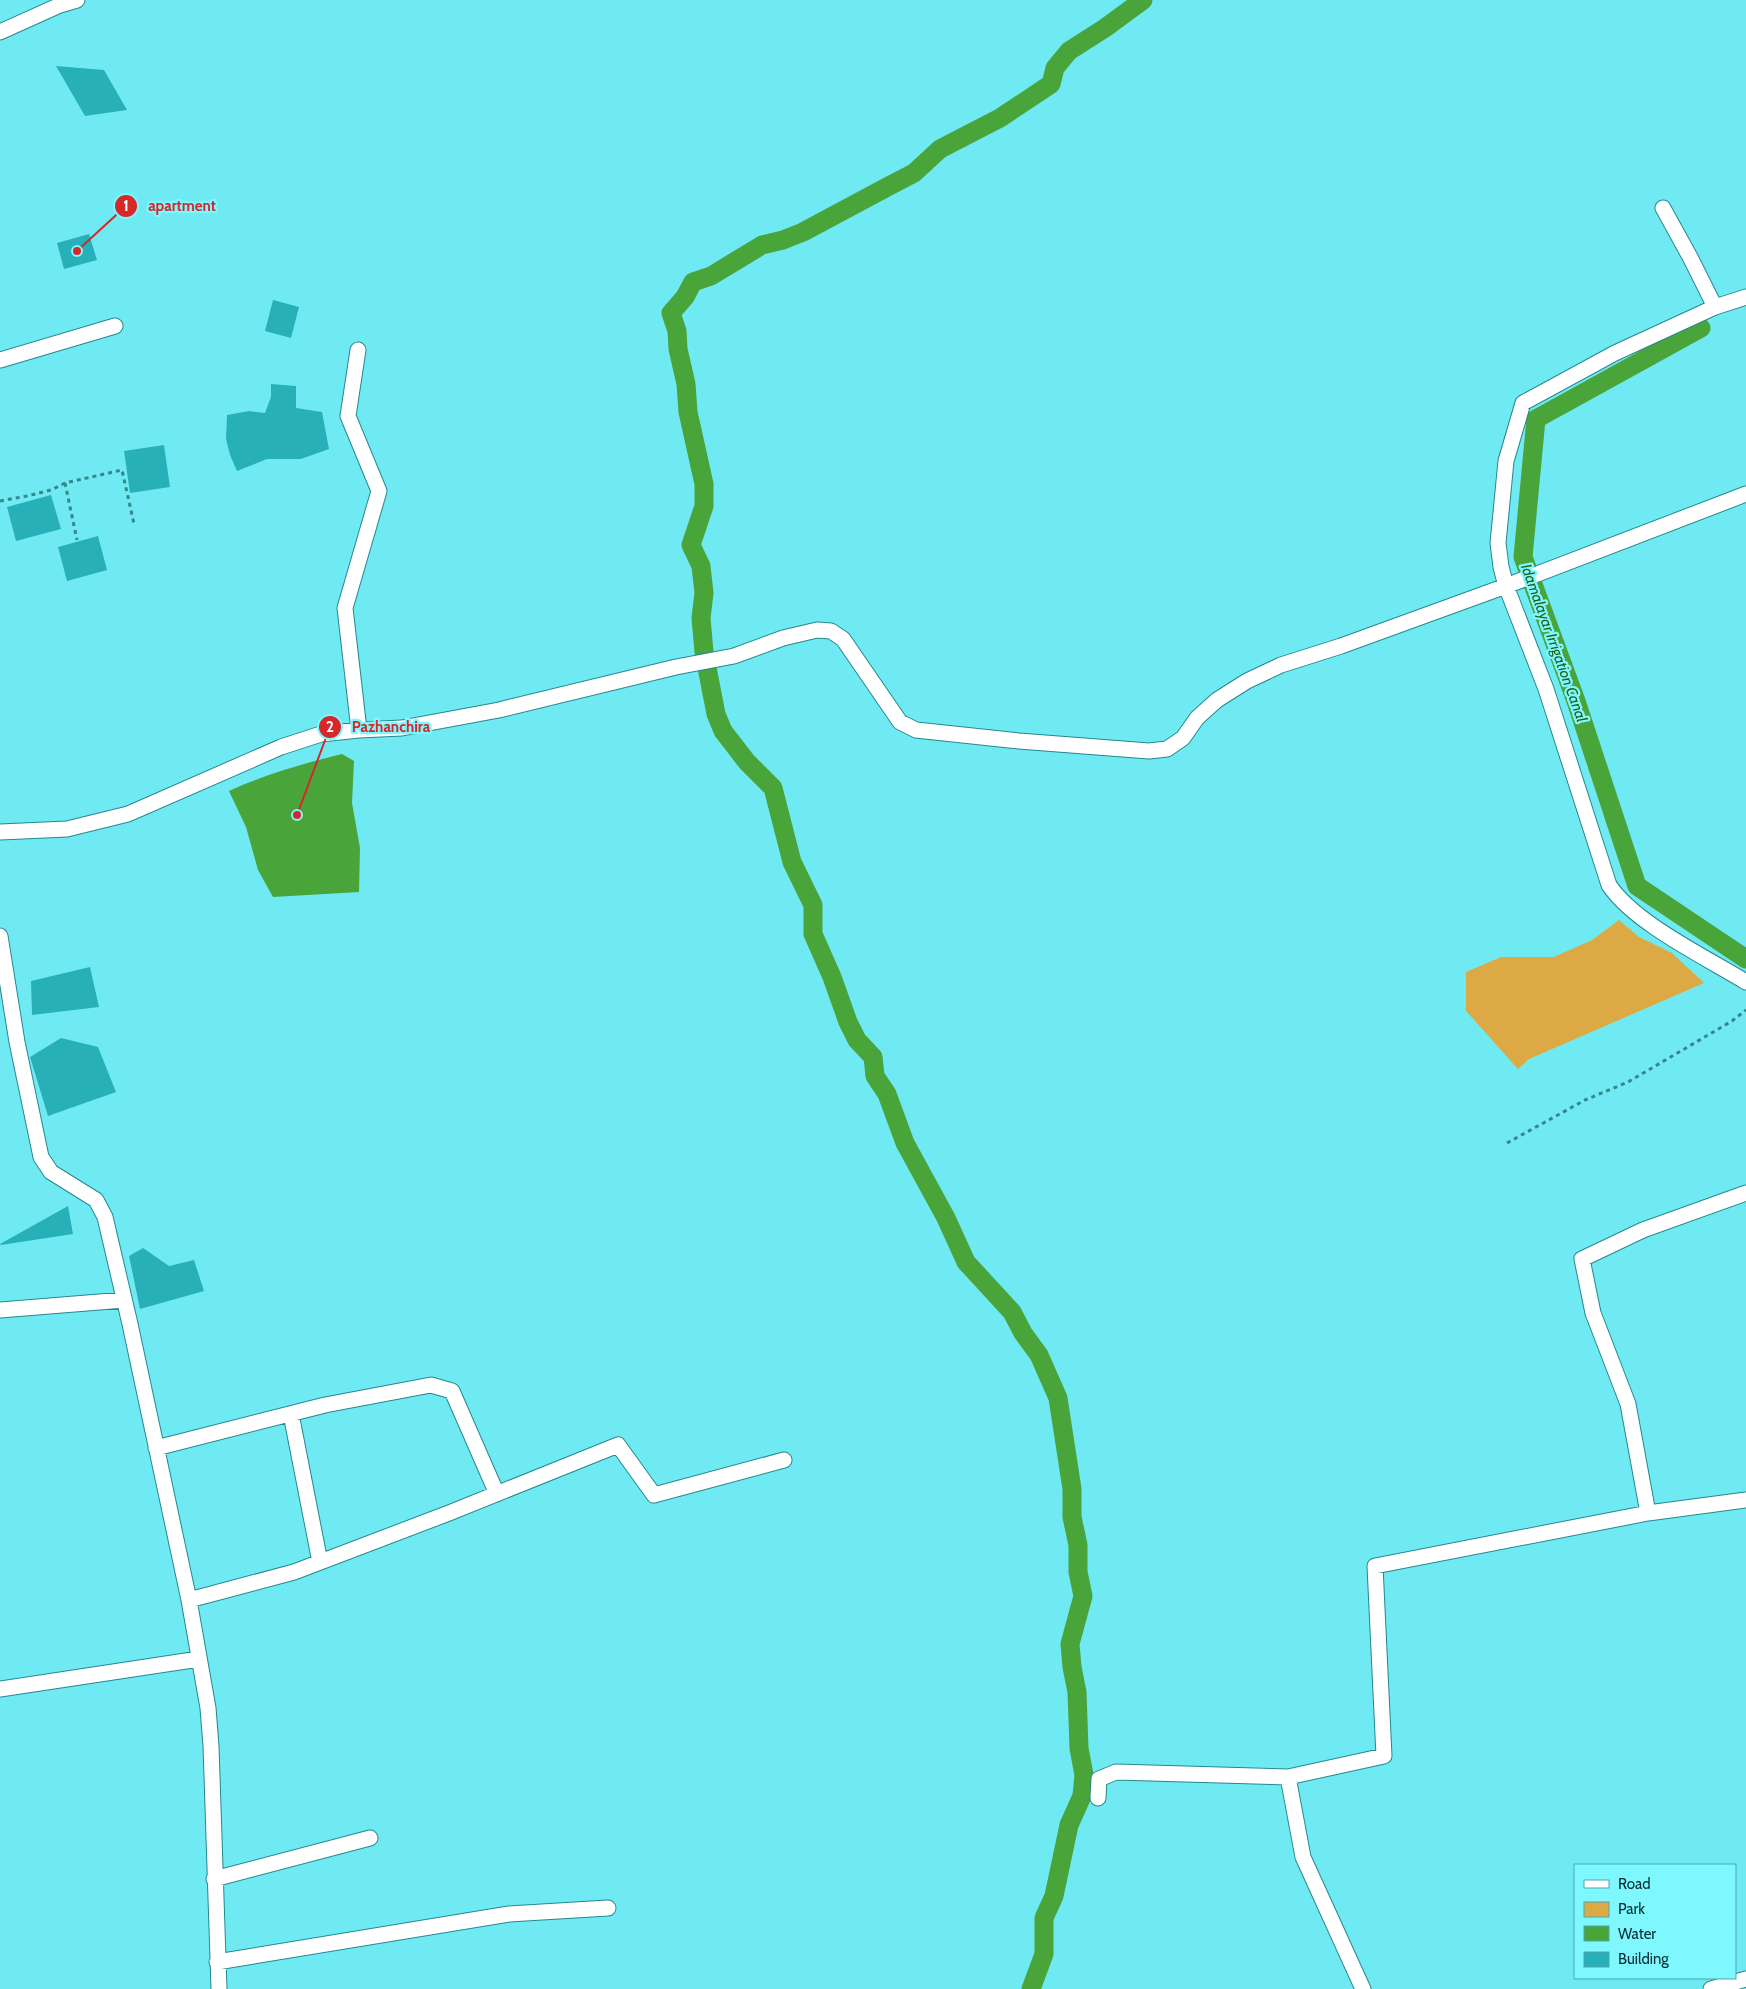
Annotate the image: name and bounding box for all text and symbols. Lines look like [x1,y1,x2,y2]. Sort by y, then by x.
callout: apartment [113,191,226,221]
text: 1 [123,197,129,215]
text: apartment [148,197,216,215]
water label: Idamalayar Irrigation Canal [1517,562,1591,725]
callout: Pazhanchira [317,712,441,742]
text: 2 [326,718,334,736]
text: Pazhanchira [352,718,431,736]
legend [1574,1864,1736,1979]
text: Road [1618,1875,1651,1893]
text: Park [1618,1900,1645,1918]
text: Water [1618,1925,1656,1943]
text: Building [1618,1950,1669,1968]

